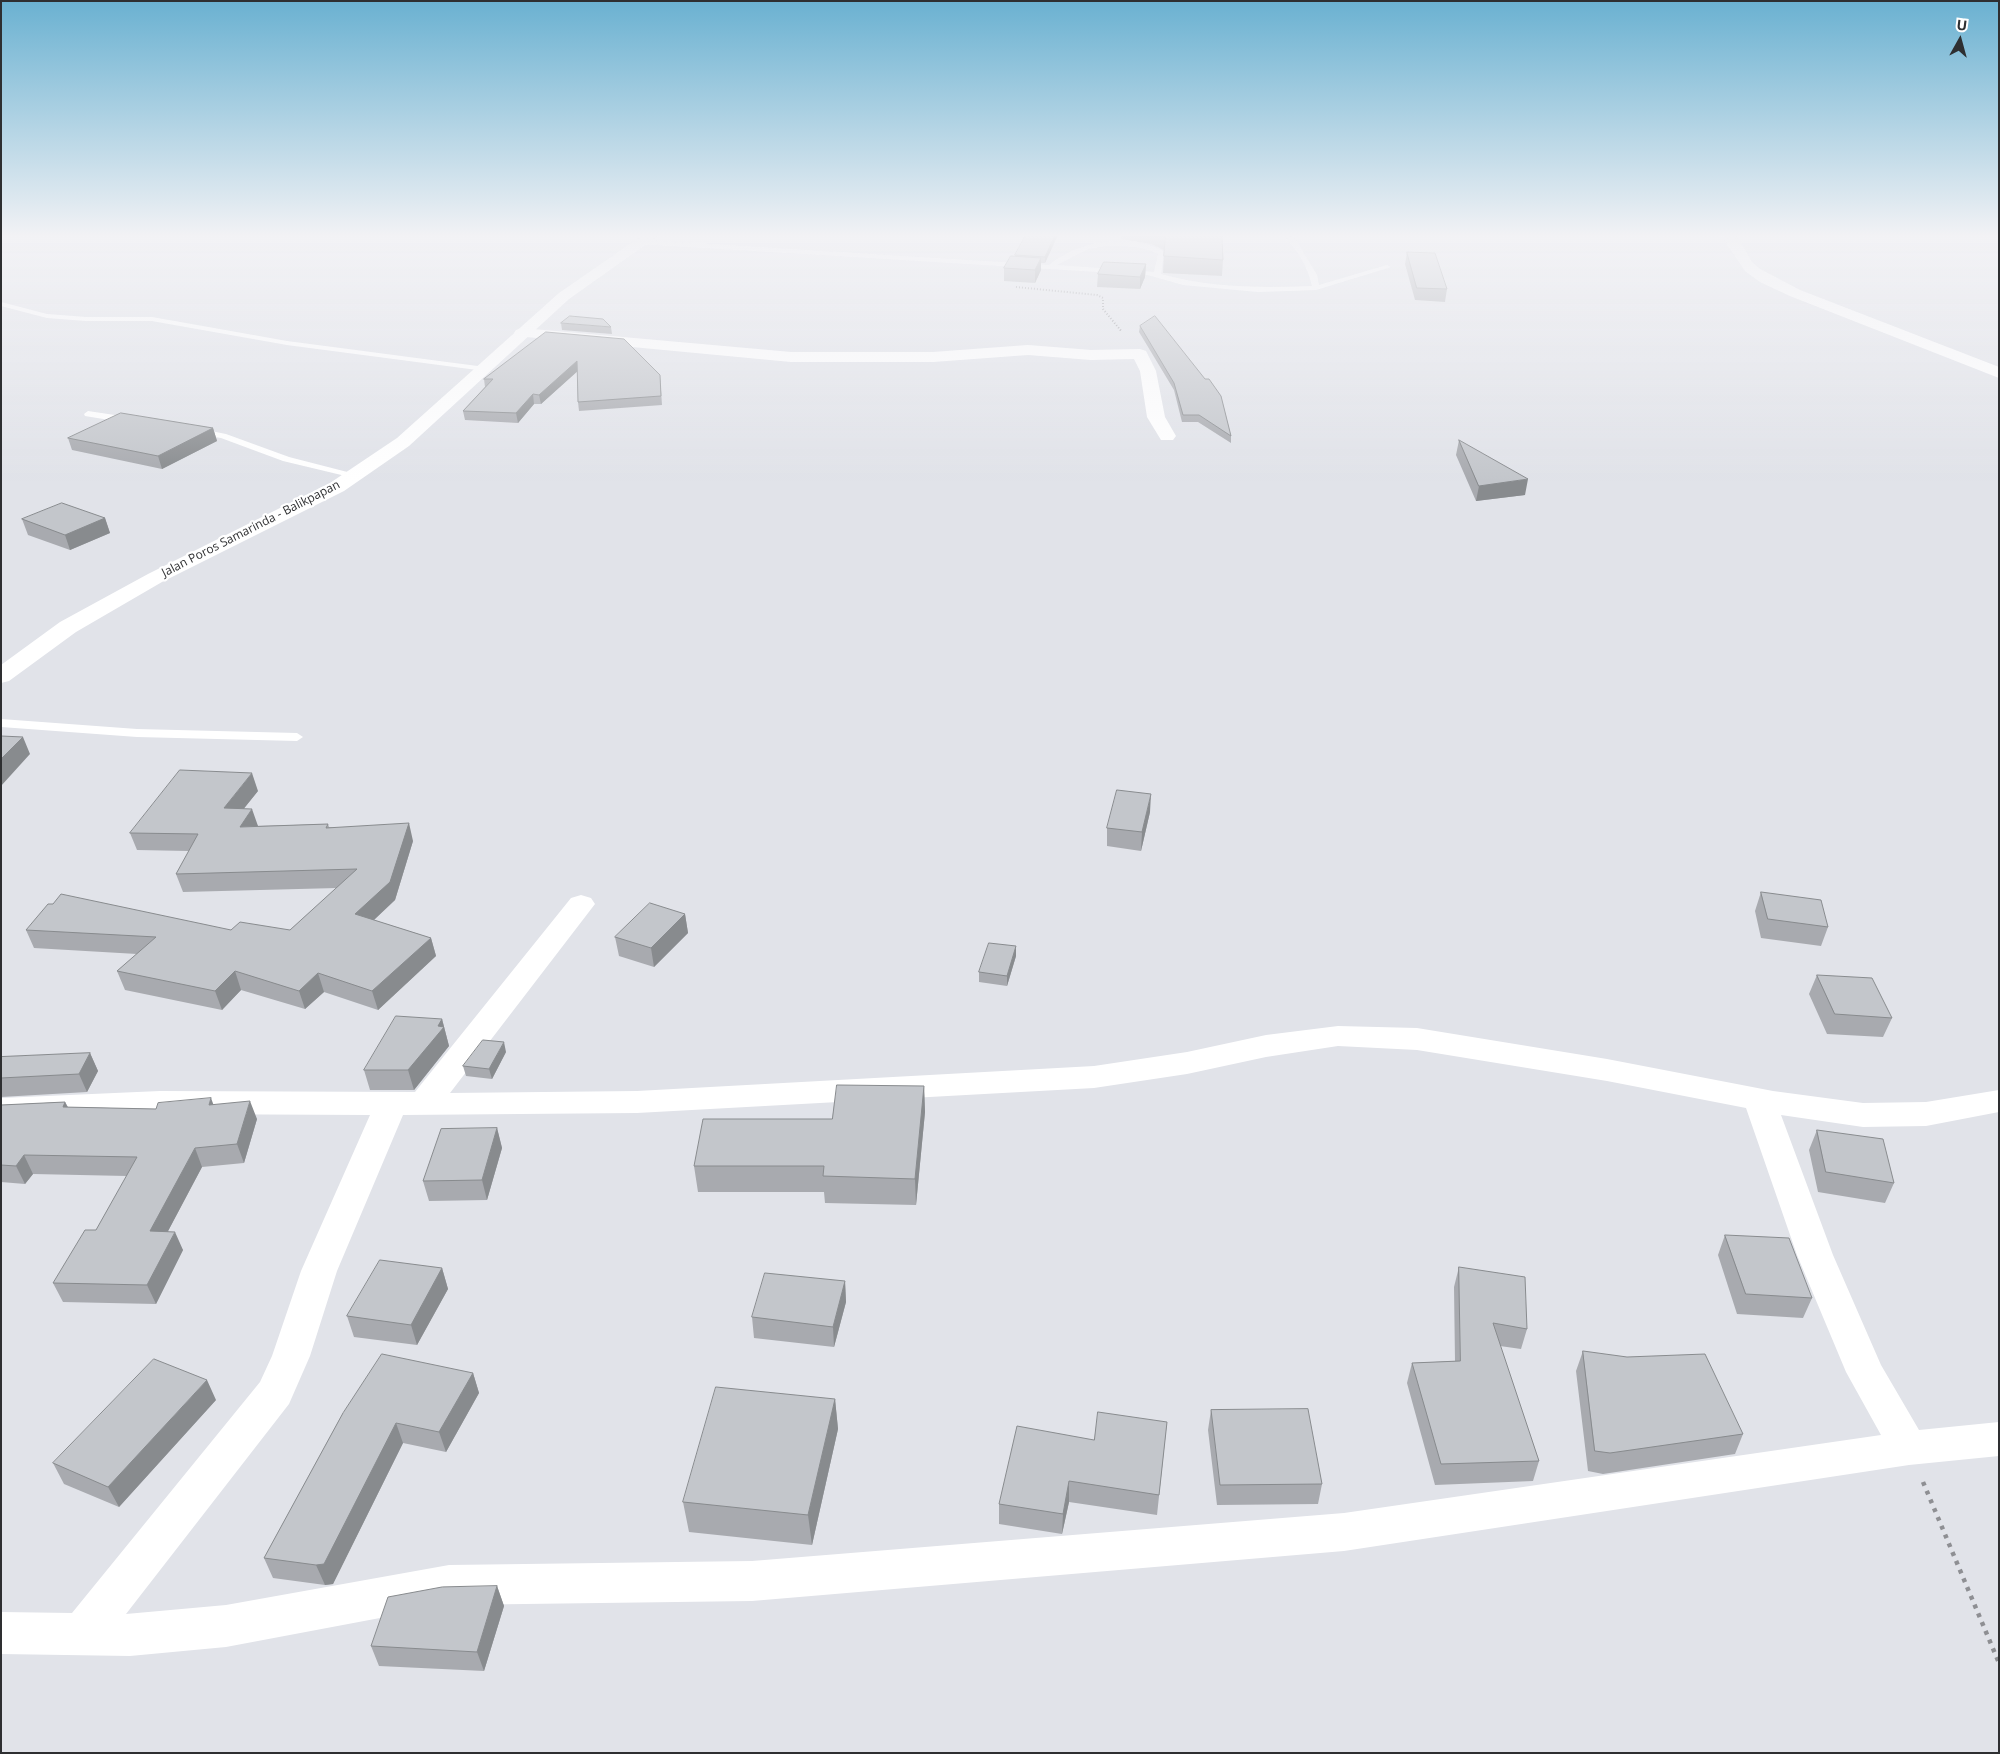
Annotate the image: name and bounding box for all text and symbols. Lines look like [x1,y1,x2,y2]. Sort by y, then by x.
north arrow [1935,15,1985,65]
text: U [1955,15,1968,35]
street label: Jalan Poros Samarinda - Balikpapan [160,478,342,580]

